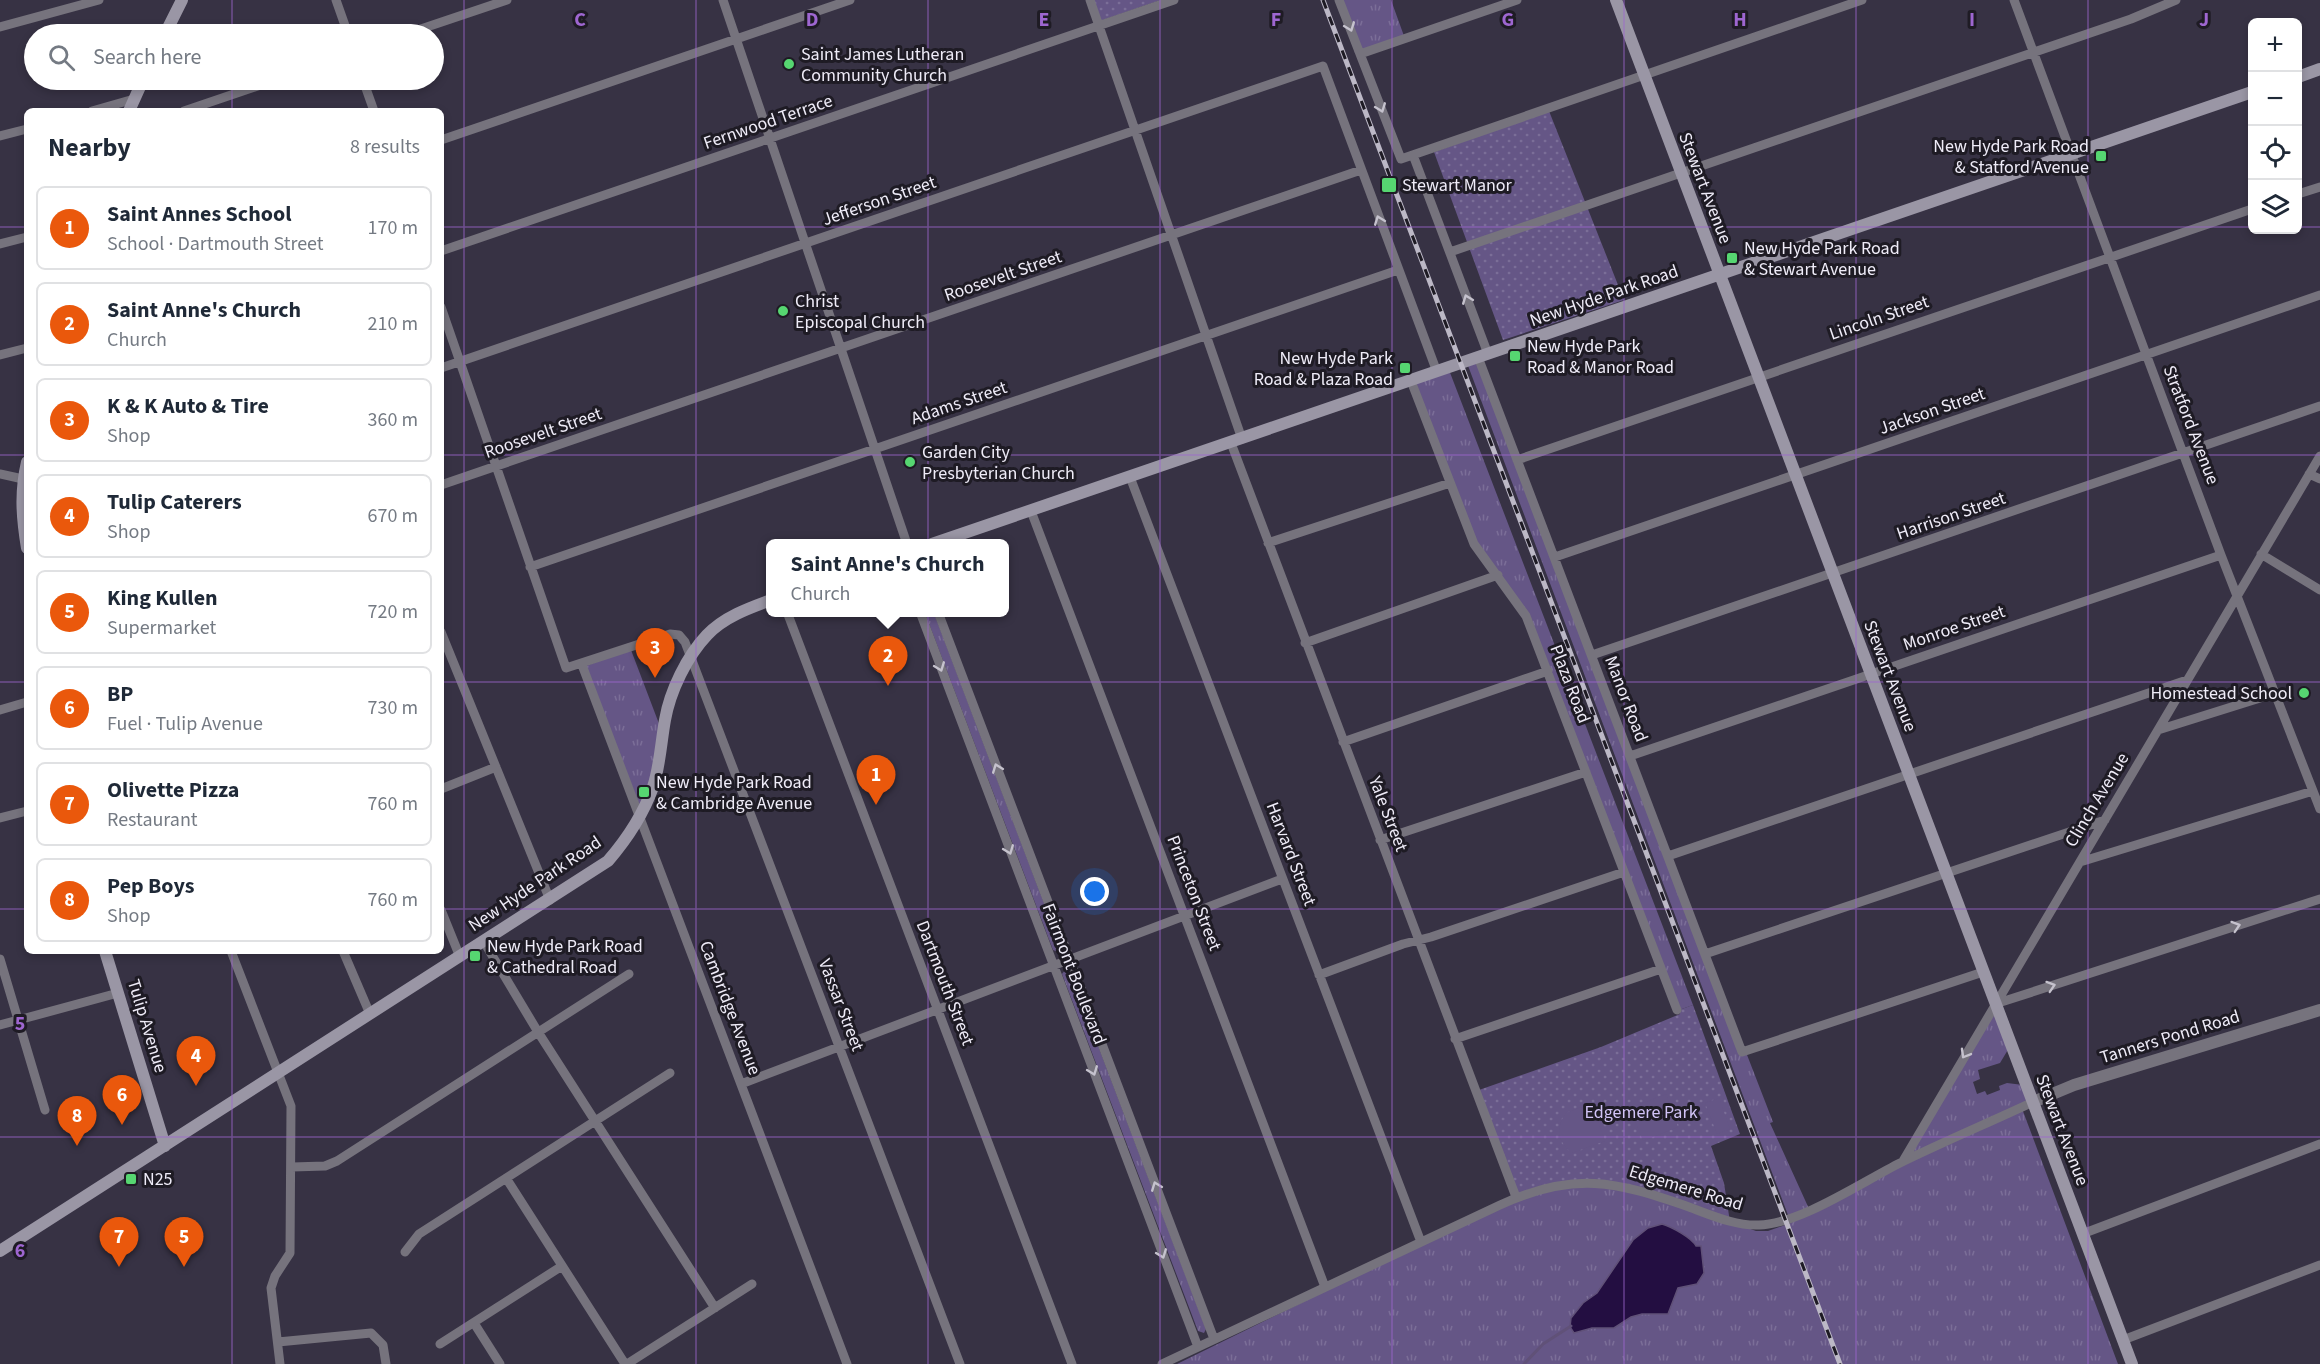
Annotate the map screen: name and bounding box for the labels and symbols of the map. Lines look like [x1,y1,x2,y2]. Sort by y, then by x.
text: C [574,6,586,34]
text: D [806,6,818,34]
text: E [1039,6,1049,34]
text: F [1271,6,1281,34]
text: G [1502,6,1514,34]
text: H [1733,6,1747,34]
text: I [1969,6,1975,34]
text: J [2199,6,2209,34]
one-way arrow [1343,21,1355,32]
place label: Saint James Lutheran Community Church [801,42,964,88]
marker: Saint James Lutheran Community Church [782,57,796,71]
street label: Fernwood Terrace [700,88,836,156]
one-way arrow [1374,102,1386,113]
street label: Stewart Avenue [1672,129,1738,247]
place label: New Hyde Park Road & Statford Avenue [1933,134,2089,180]
marker: New Hyde Park Road & Statford Avenue [2094,149,2108,163]
street label: Jefferson Street [819,170,939,232]
place label: Stewart Manor [1402,173,1513,198]
marker: Stewart Manor [1380,176,1398,194]
one-way arrow [1374,215,1387,226]
place label: New Hyde Park Road & Stewart Avenue [1744,236,1900,282]
street label: Roosevelt Street [941,244,1065,308]
marker: New Hyde Park Road & Stewart Avenue [1725,251,1739,265]
street label: New Hyde Park Road [1526,259,1682,333]
place label: Christ Episcopal Church [795,289,925,335]
street label: Lincoln Street [1826,289,1932,347]
one-way arrow [1462,294,1475,305]
marker: Christ Episcopal Church [776,304,790,318]
place label: New Hyde Park Road & Manor Road [1527,334,1674,380]
place label: New Hyde Park Road & Plaza Road [1254,346,1393,392]
marker: New Hyde Park Road & Manor Road [1508,349,1522,363]
marker: New Hyde Park Road & Plaza Road [1398,361,1412,375]
street label: Stratford Avenue [2157,362,2225,488]
street label: Adams Street [908,375,1010,431]
street label: Jackson Street [1876,381,1988,441]
street label: Roosevelt Street [481,401,605,465]
place label: Garden City Presbyterian Church [922,440,1075,486]
marker: Garden City Presbyterian Church [903,455,917,469]
street label: Harrison Street [1893,486,2009,546]
street label: Monroe Street [1900,599,2008,657]
street label: Stewart Avenue [1857,617,1923,735]
pin: 3 [636,628,674,678]
pin: 2 [868,636,908,686]
street label: Plaza Road [1544,641,1596,727]
street label: Manor Road [1598,652,1654,746]
one-way arrow [933,661,946,672]
place label: Homestead School [2151,681,2292,706]
marker: Homestead School [2297,686,2311,700]
street label: Clinch Avenue [2059,748,2135,852]
pin: 1 [856,756,896,805]
one-way arrow [992,763,1004,774]
place label: New Hyde Park Road & Cambridge Avenue [656,770,812,816]
street label: Yale Street [1362,772,1414,855]
marker: New Hyde Park Road & Cambridge Avenue [637,785,651,799]
street label: Harvard Street [1260,798,1322,910]
street label: New Hyde Park Road [463,830,607,938]
street label: Princeton Street [1161,832,1227,954]
one-way arrow [1002,844,1015,855]
your location [1080,877,1109,906]
street label: Fairmont Boulevard [1036,900,1112,1048]
street label: Dartmouth Street [910,917,980,1049]
one-way arrow [2230,921,2241,933]
place label: New Hyde Park Road & Cathedral Road [487,934,643,980]
street label: Cambridge Avenue [693,937,767,1079]
marker: New Hyde Park Road & Cathedral Road [468,949,482,963]
street label: Vassar Street [812,955,870,1055]
street label: Tulip Avenue [121,976,173,1076]
one-way arrow [2045,981,2056,993]
street label: Tanners Pond Road [2097,1004,2243,1070]
text: 5 [15,1010,25,1038]
pin: 4 [176,1036,216,1086]
one-way arrow [1961,1048,1973,1058]
one-way arrow [1086,1065,1098,1076]
street label: Stewart Avenue [2029,1071,2095,1189]
pin: 6 [102,1076,142,1125]
pin: 8 [58,1096,97,1146]
park label: Edgemere Park [1584,1100,1698,1125]
street label: Edgemere Road [1626,1159,1746,1217]
place label: N25 [143,1167,173,1192]
marker: N25 [124,1172,138,1186]
one-way arrow [1151,1181,1163,1192]
pin: 7 [100,1218,138,1267]
pin: 5 [164,1218,204,1267]
text: 6 [15,1237,25,1265]
one-way arrow [1155,1248,1168,1258]

